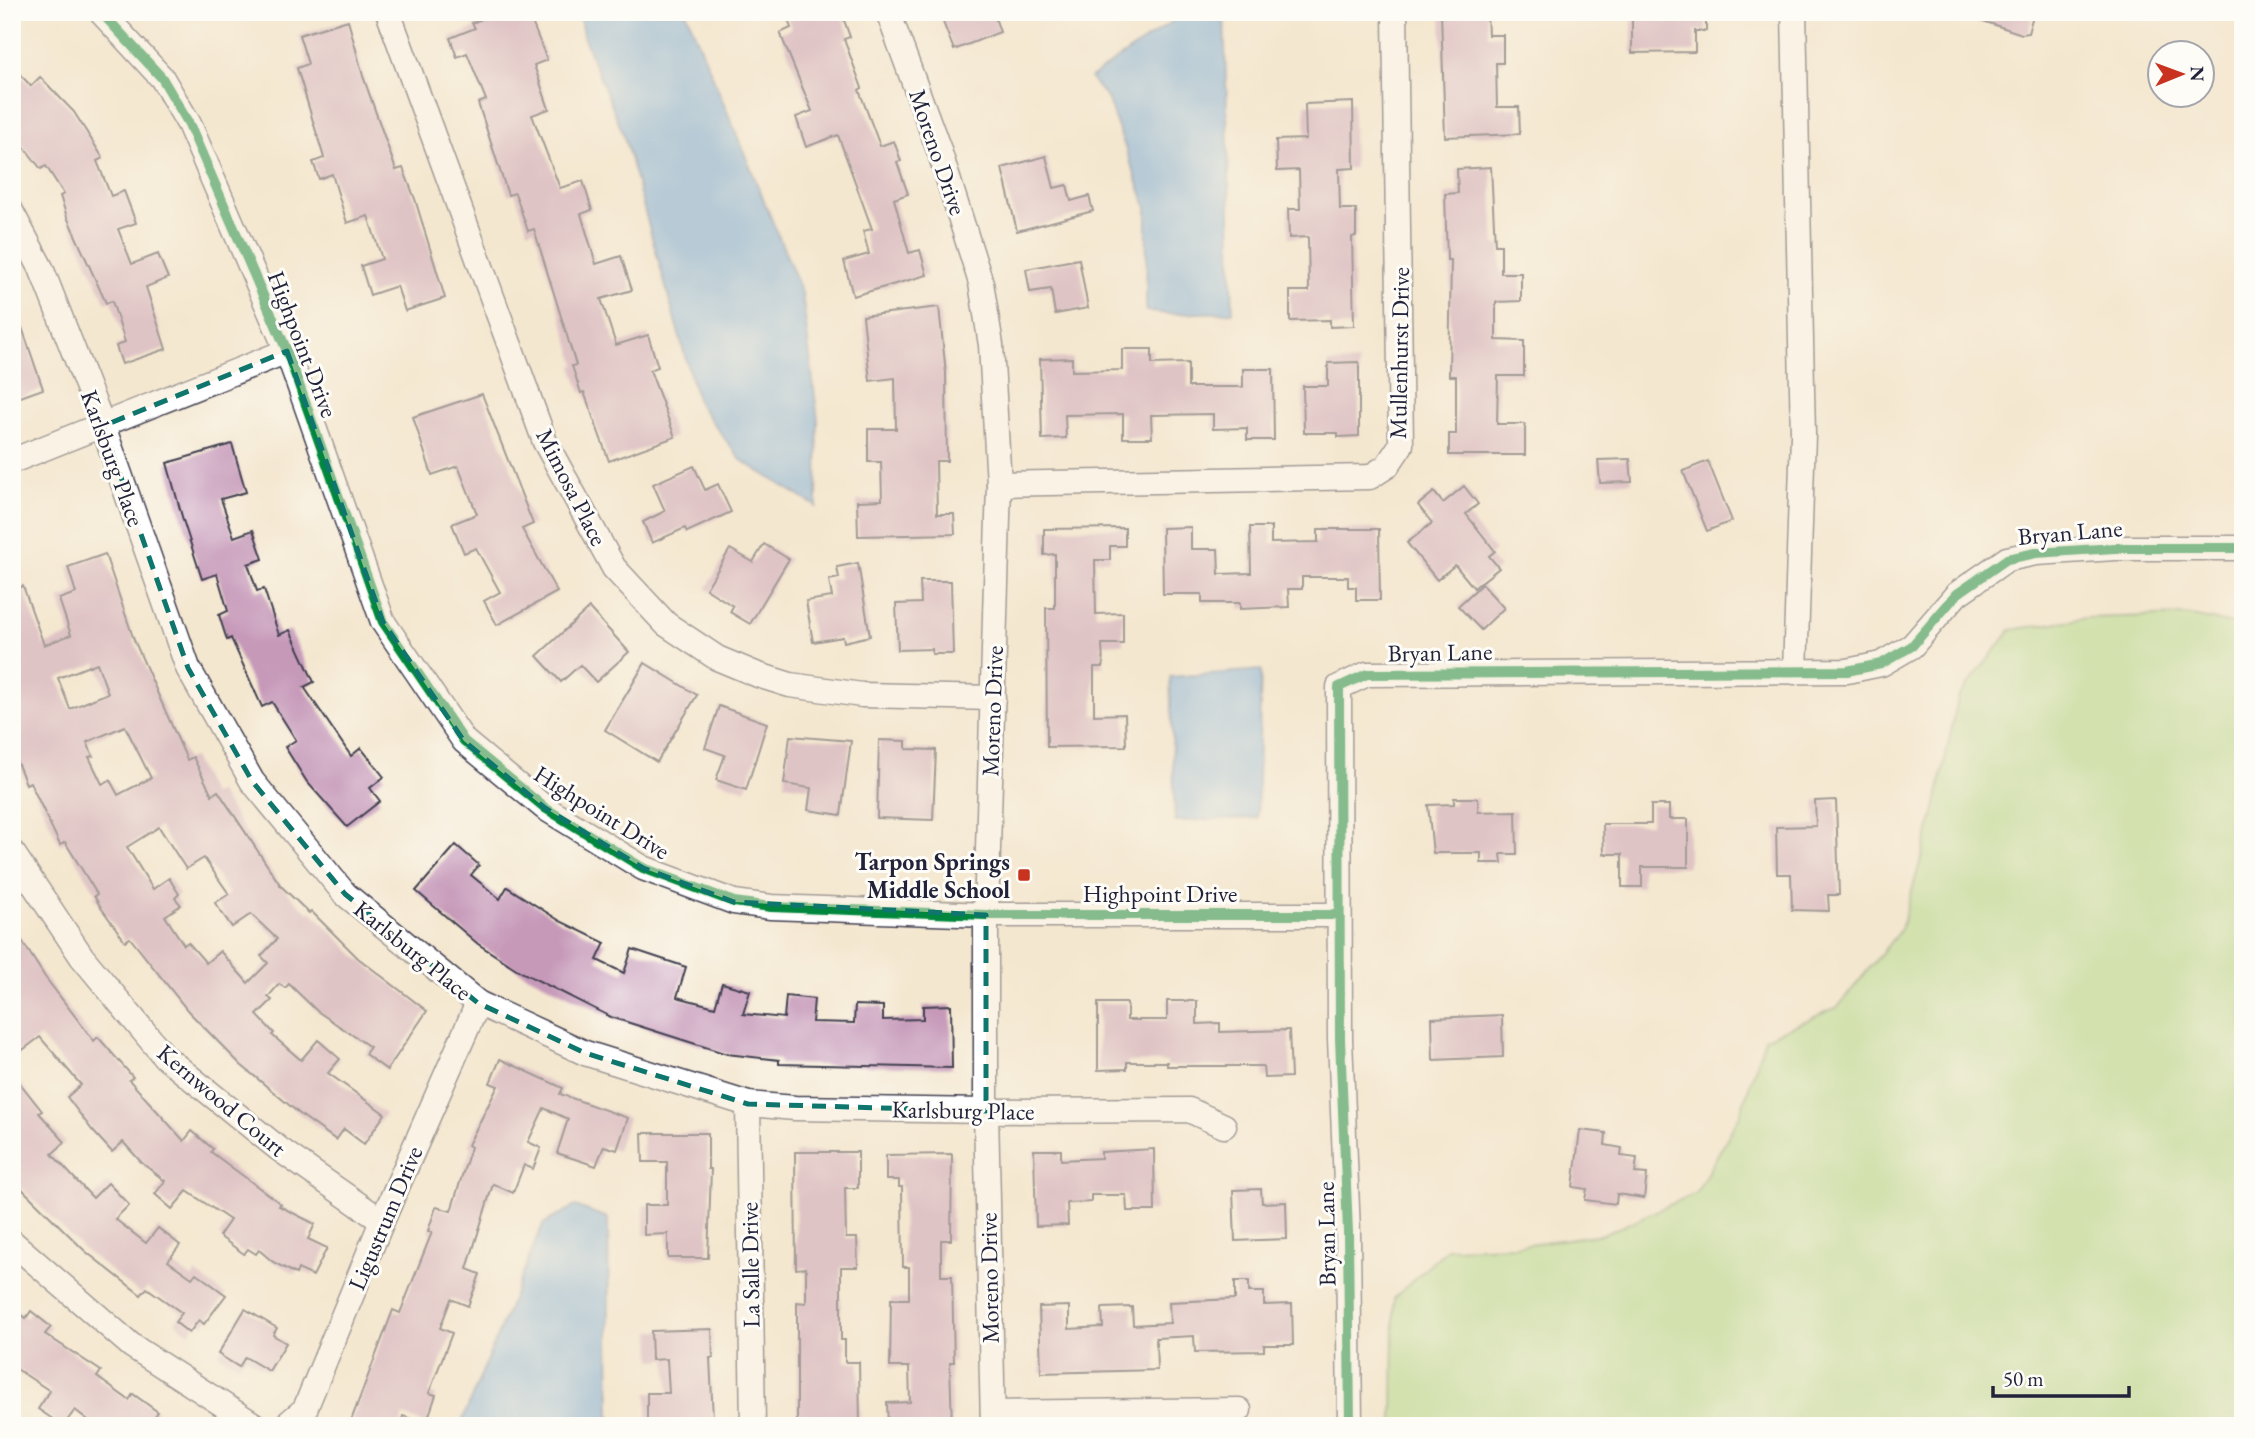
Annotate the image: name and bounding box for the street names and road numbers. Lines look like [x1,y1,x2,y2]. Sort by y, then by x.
street label: Moreno Drive [902,85,974,219]
street label: Highpoint Drive [261,266,345,422]
street label: Mullenhurst Drive [1382,267,1416,439]
street label: Karlsburg Place [74,386,152,530]
street label: Mimosa Place [529,423,615,551]
street label: Bryan Lane [2016,512,2124,552]
street label: Bryan Lane [1387,636,1493,668]
street label: Moreno Drive [974,645,1010,777]
street label: Highpoint Drive [528,758,676,866]
street label: Highpoint Drive [1083,878,1237,909]
street label: Karlsburg Place [348,893,478,1007]
street label: Kernwood Court [151,1037,293,1163]
street label: Karlsburg Place [891,1093,1035,1127]
street label: Ligustrum Drive [341,1141,429,1295]
street label: Bryan Lane [1310,1181,1342,1287]
street label: La Salle Drive [733,1202,767,1328]
street label: Moreno Drive [972,1212,1006,1344]

